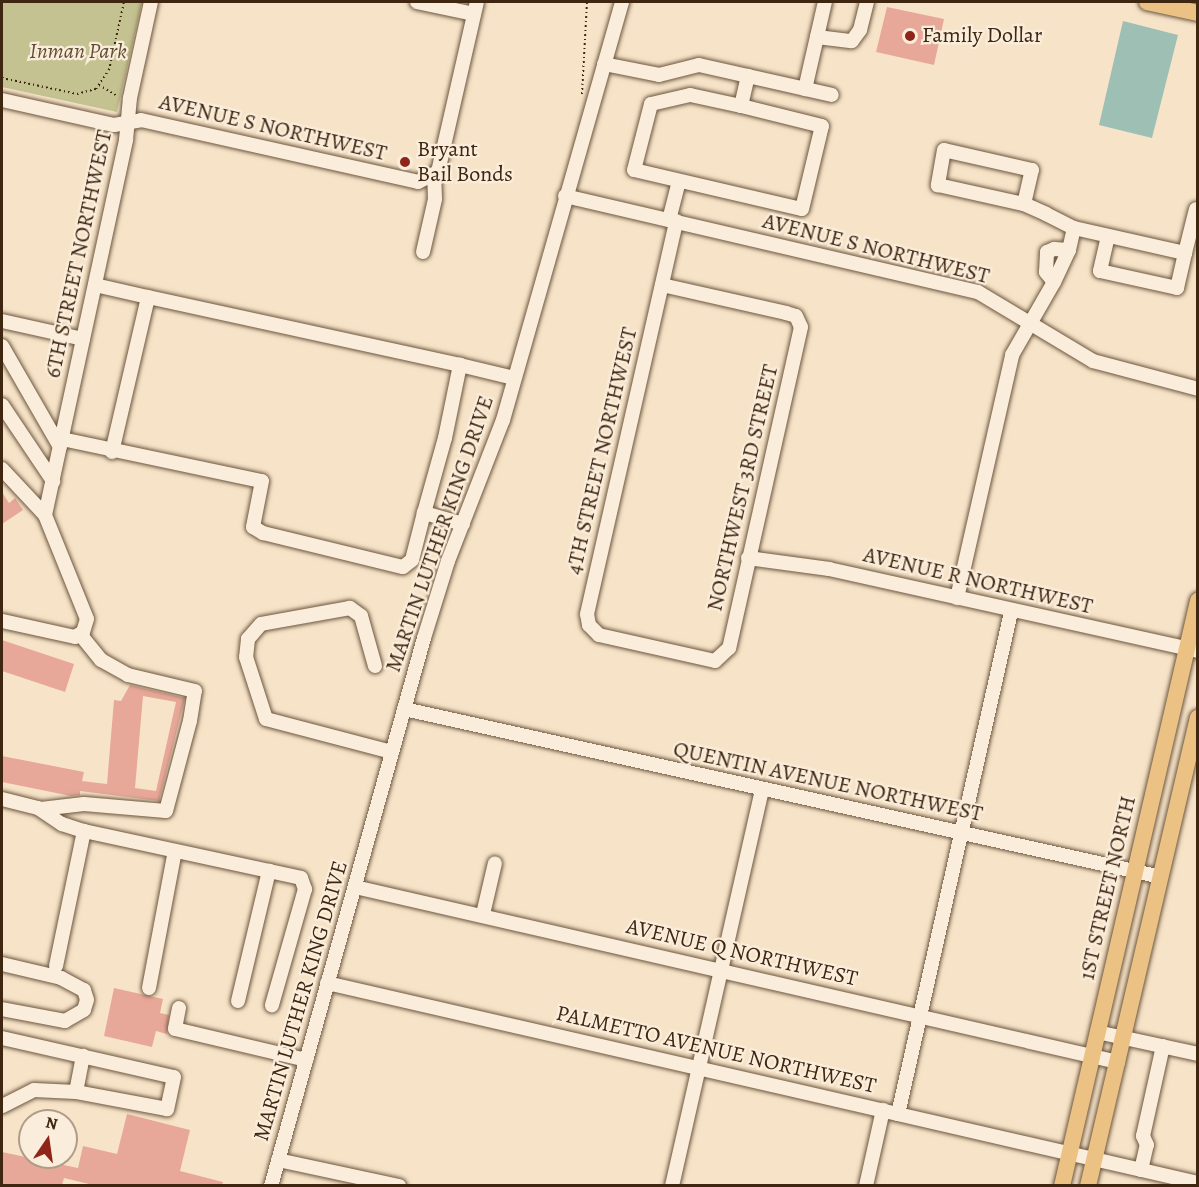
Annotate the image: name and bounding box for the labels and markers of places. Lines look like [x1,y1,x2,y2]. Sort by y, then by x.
place label: Family Dollar [922,23,1042,49]
marker: Family Dollar [903,29,917,43]
place label: Bryant Bail Bonds [417,136,513,188]
marker: Bryant Bail Bonds [398,155,412,169]

